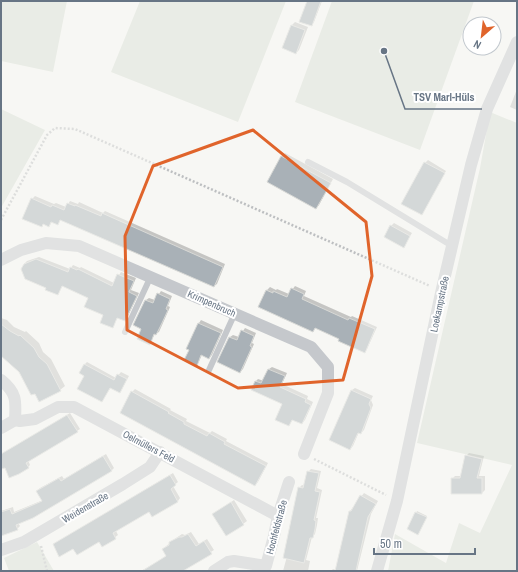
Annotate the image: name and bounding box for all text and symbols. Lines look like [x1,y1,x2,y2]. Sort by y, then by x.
north arrow [462,16,502,56]
text: N [471,37,483,53]
callout: TSV Marl-Hüls [405,86,482,109]
text: TSV Marl-Hüls [413,90,475,104]
street label: Loekampstraße [427,274,452,333]
street label: Krimpenbruch [186,287,238,320]
street label: Oelmüllers Feld [121,427,177,466]
street label: Weidenstraße [60,489,111,526]
street label: Hochfeldstraße [263,498,290,556]
scale bar [374,530,475,556]
text: 50 m [380,536,402,552]

